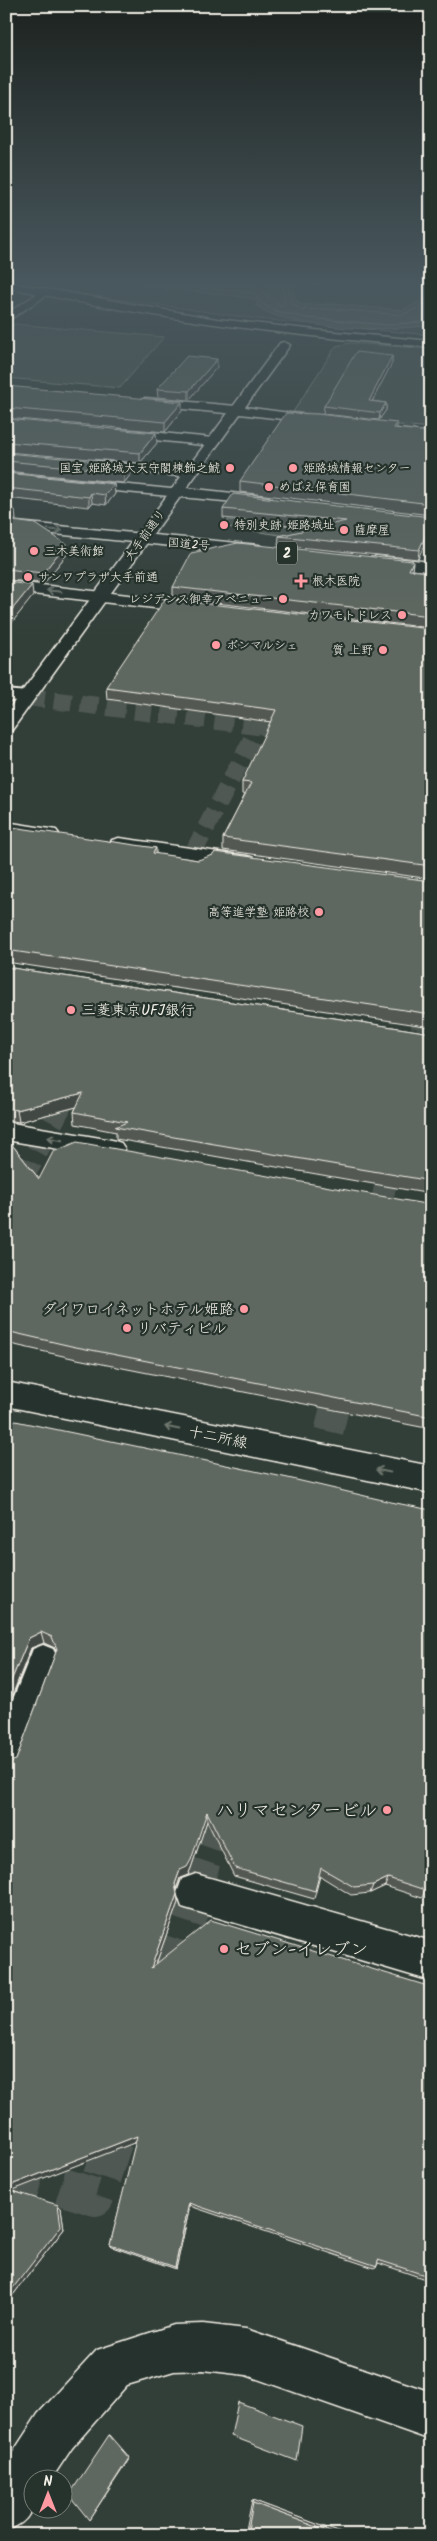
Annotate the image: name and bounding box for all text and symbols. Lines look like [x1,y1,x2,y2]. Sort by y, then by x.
place label: 国宝 姫路城大天守閣棟飾之鯱 [59,459,220,478]
place label: 姫路城情報センター [303,459,411,478]
marker: 国宝 姫路城大天守閣棟飾之鯱 [224,462,236,474]
marker: 姫路城情報センター [287,462,299,474]
place label: めばえ保育園 [279,478,351,497]
marker: めばえ保育園 [263,481,275,493]
street label: 大手前通り [120,505,171,565]
place label: 特別史跡 姫路城址 [234,516,335,535]
marker: 特別史跡 姫路城址 [218,519,230,531]
place label: 薩摩屋 [354,521,390,540]
marker: 薩摩屋 [338,524,350,536]
one-way arrow [46,525,62,535]
street label: 国道2号 [167,533,211,556]
place label: 三木美術館 [44,542,104,561]
road number: 2 [277,542,297,564]
marker: 三木美術館 [28,545,40,557]
place label: サンワプラザ大手前通 [38,568,158,587]
marker: サンワプラザ大手前通 [22,571,34,583]
place label: 根木医院 [312,572,360,591]
marker: 根木医院 [294,574,308,588]
one-way arrow [46,586,62,596]
place label: レジデンス御幸アベニュー [129,590,273,609]
marker: レジデンス御幸アベニュー [277,593,289,605]
place label: カワモトドレス [308,606,392,625]
marker: カワモトドレス [396,609,408,621]
place label: ボンマルシェ [226,636,298,655]
marker: ボンマルシェ [210,639,222,651]
place label: 質 上野 [332,641,373,660]
marker: 質 上野 [377,644,389,656]
place label: 高等進学塾 姫路校 [208,903,309,922]
marker: 高等進学塾 姫路校 [313,906,325,918]
place label: 三菱東京UFJ銀行 [81,999,195,1023]
marker: 三菱東京UFJ銀行 [65,1004,77,1016]
one-way arrow [48,1134,64,1144]
place label: ダイワロイネットホテル姫路 [42,1298,234,1322]
marker: ダイワロイネットホテル姫路 [238,1303,250,1315]
place label: リバティビル [137,1317,227,1341]
marker: リバティビル [121,1322,133,1334]
street label: 十二所線 [186,1420,250,1456]
one-way arrow [165,1423,181,1432]
one-way arrow [375,1465,391,1475]
place label: ハリマセンタービル [216,1797,377,1826]
marker: ハリマセンタービル [381,1804,393,1816]
place label: セブン-イレブン [234,1936,368,1965]
marker: セブン-イレブン [218,1943,230,1955]
north arrow [22,2468,72,2518]
text: N [44,2471,53,2493]

